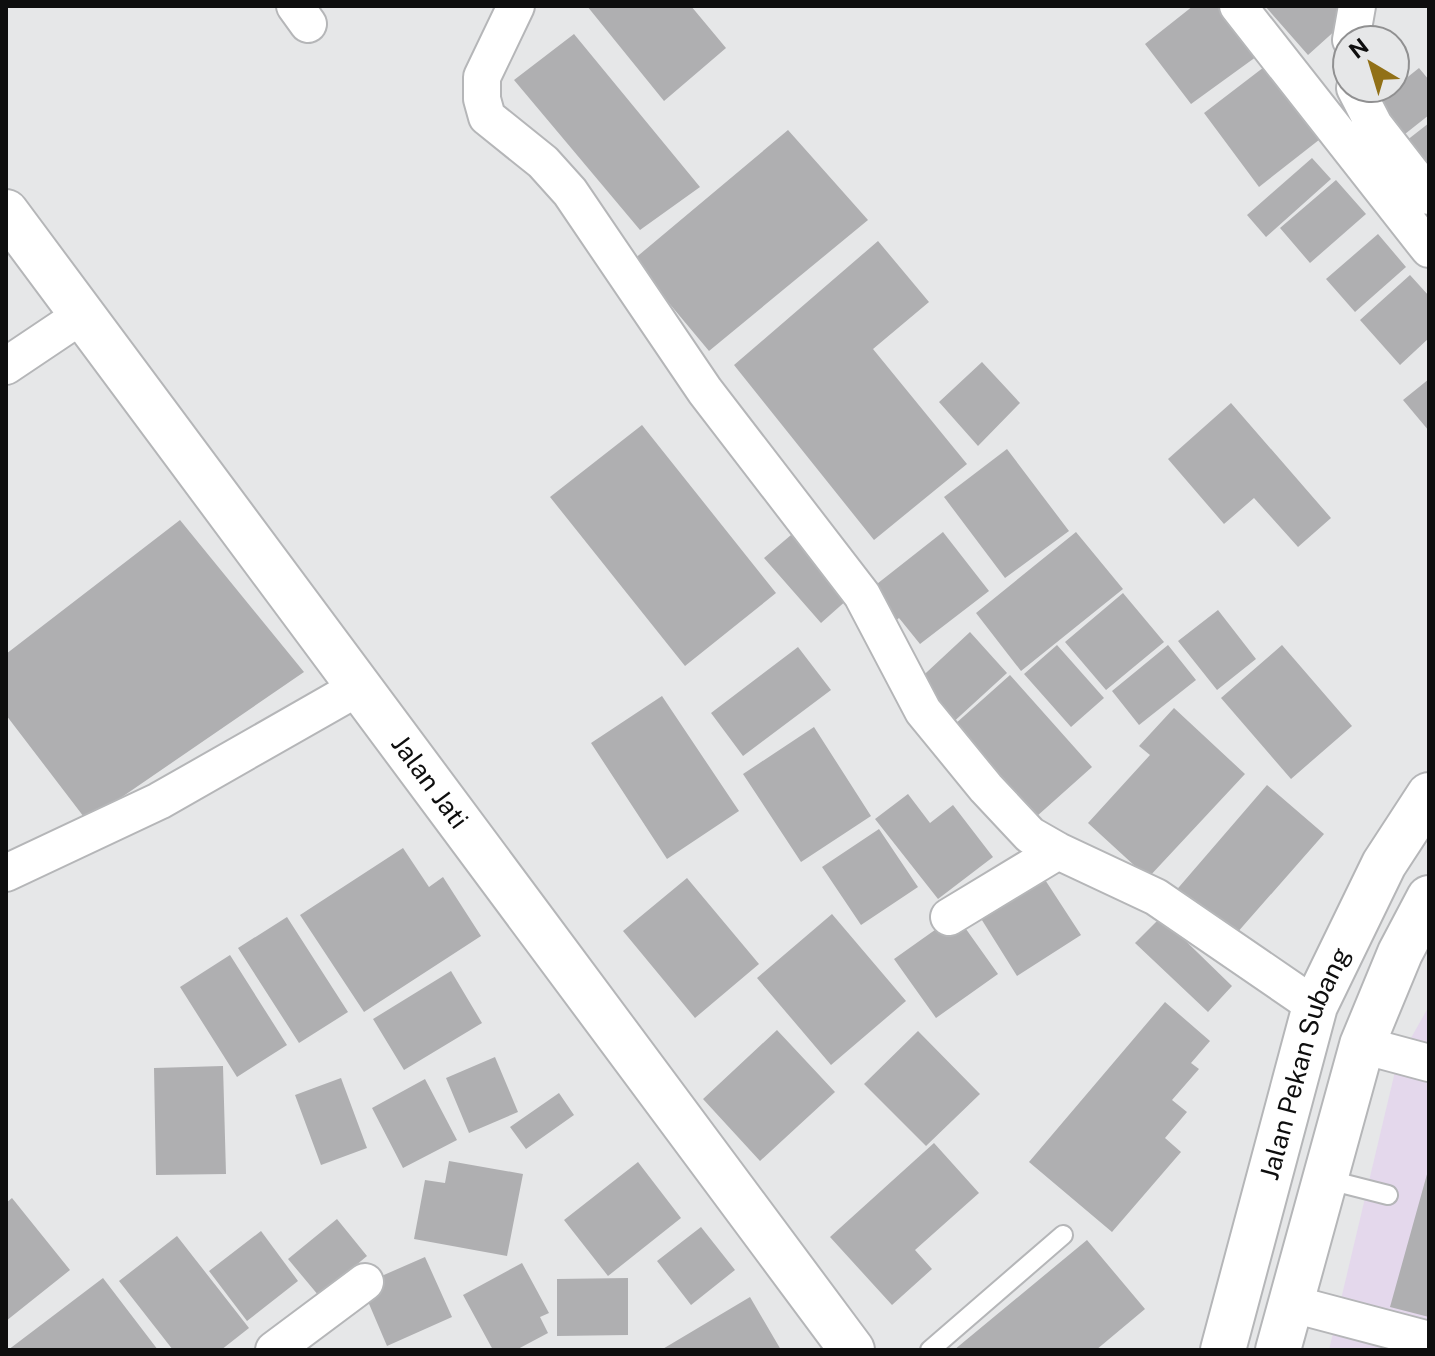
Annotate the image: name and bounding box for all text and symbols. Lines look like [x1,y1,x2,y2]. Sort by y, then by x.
north arrow [1331,24,1411,104]
text: N [1344,33,1373,64]
street label: Jalan Jati [385,729,475,834]
street label: Jalan Pekan Subang [1253,942,1356,1183]

